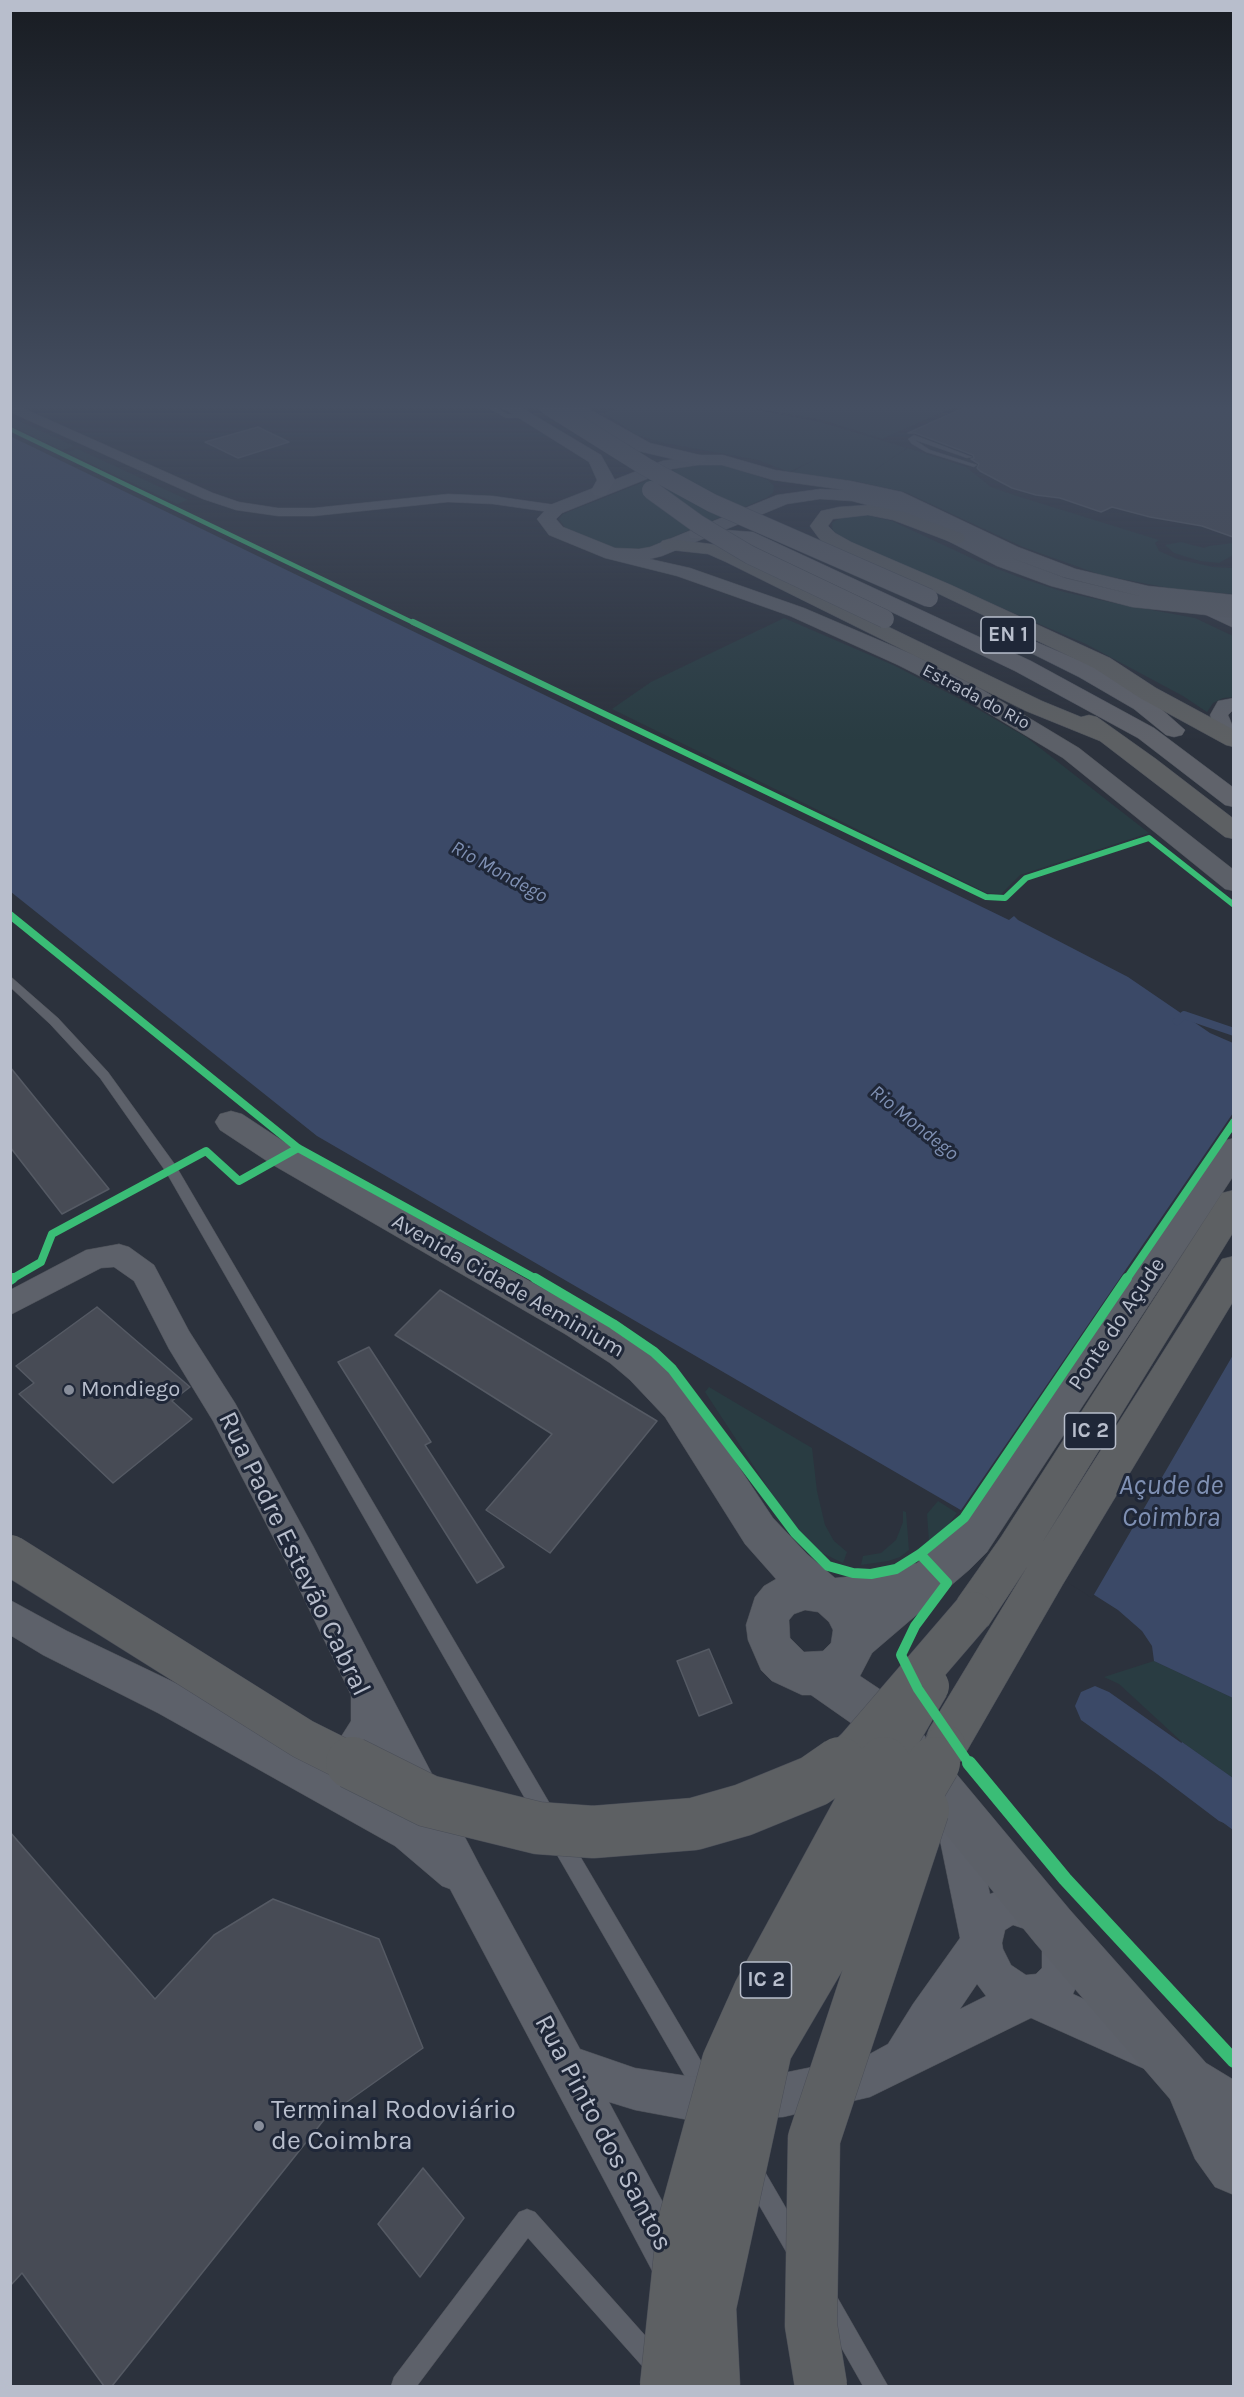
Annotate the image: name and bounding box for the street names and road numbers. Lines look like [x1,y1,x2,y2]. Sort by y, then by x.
road number: EN 1 [981,617,1035,653]
street label: Estrada do Rio [919,660,1033,734]
street label: Avenida Cidade Aeminium [387,1209,629,1363]
street label: Ponte do Açude [1063,1253,1171,1395]
street label: Rua Padre Estevão Cabral [211,1406,377,1702]
road number: IC 2 [1064,1413,1116,1449]
road number: IC 2 [740,1962,792,1998]
street label: Rua Pinto dos Santos [527,2009,679,2257]

